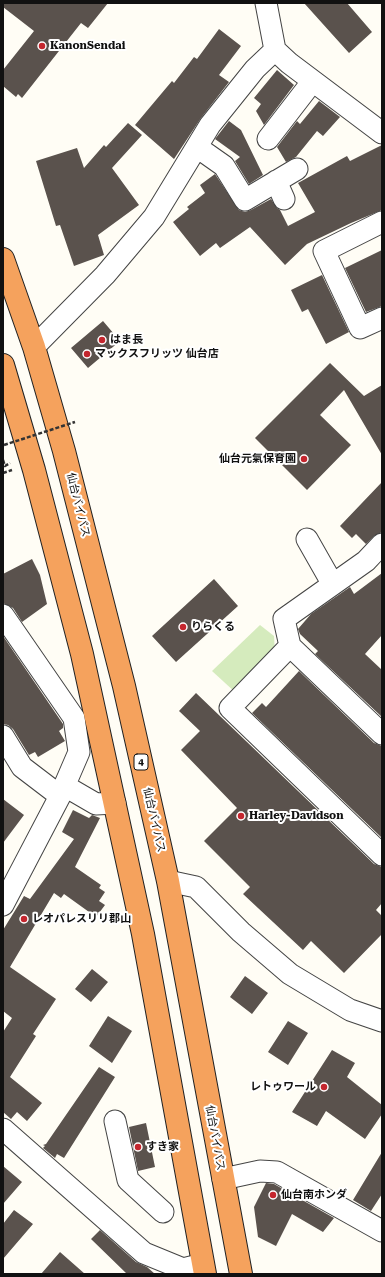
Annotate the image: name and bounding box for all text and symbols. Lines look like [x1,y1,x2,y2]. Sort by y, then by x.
place label: KanonSendai [50,39,125,53]
marker: KanonSendai [37,41,47,51]
place label: はま長 [110,333,143,347]
marker: はま長 [97,335,107,345]
place label: マックスフリッツ 仙台店 [95,347,219,361]
marker: マックスフリッツ 仙台店 [82,349,92,359]
place label: 仙台元氣保育園 [219,452,296,466]
marker: 仙台元氣保育園 [299,454,309,464]
street label: 仙台バイパス [64,471,92,539]
place label: りらくる [191,620,235,634]
marker: りらくる [178,622,188,632]
road number: 4 [134,754,148,770]
street label: 仙台バイパス [140,786,168,854]
place label: Harley-Davidson [249,809,344,823]
marker: Harley-Davidson [236,811,246,821]
place label: レオパレスリリ郡山 [32,912,131,926]
marker: レオパレスリリ郡山 [19,914,29,924]
place label: レトゥワール [250,1080,316,1094]
marker: レトゥワール [319,1082,329,1092]
street label: 仙台バイパス [203,1104,227,1172]
place label: すき家 [146,1140,179,1154]
marker: すき家 [133,1142,143,1152]
place label: 仙台南ホンダ [281,1188,347,1202]
marker: 仙台南ホンダ [268,1190,278,1200]

